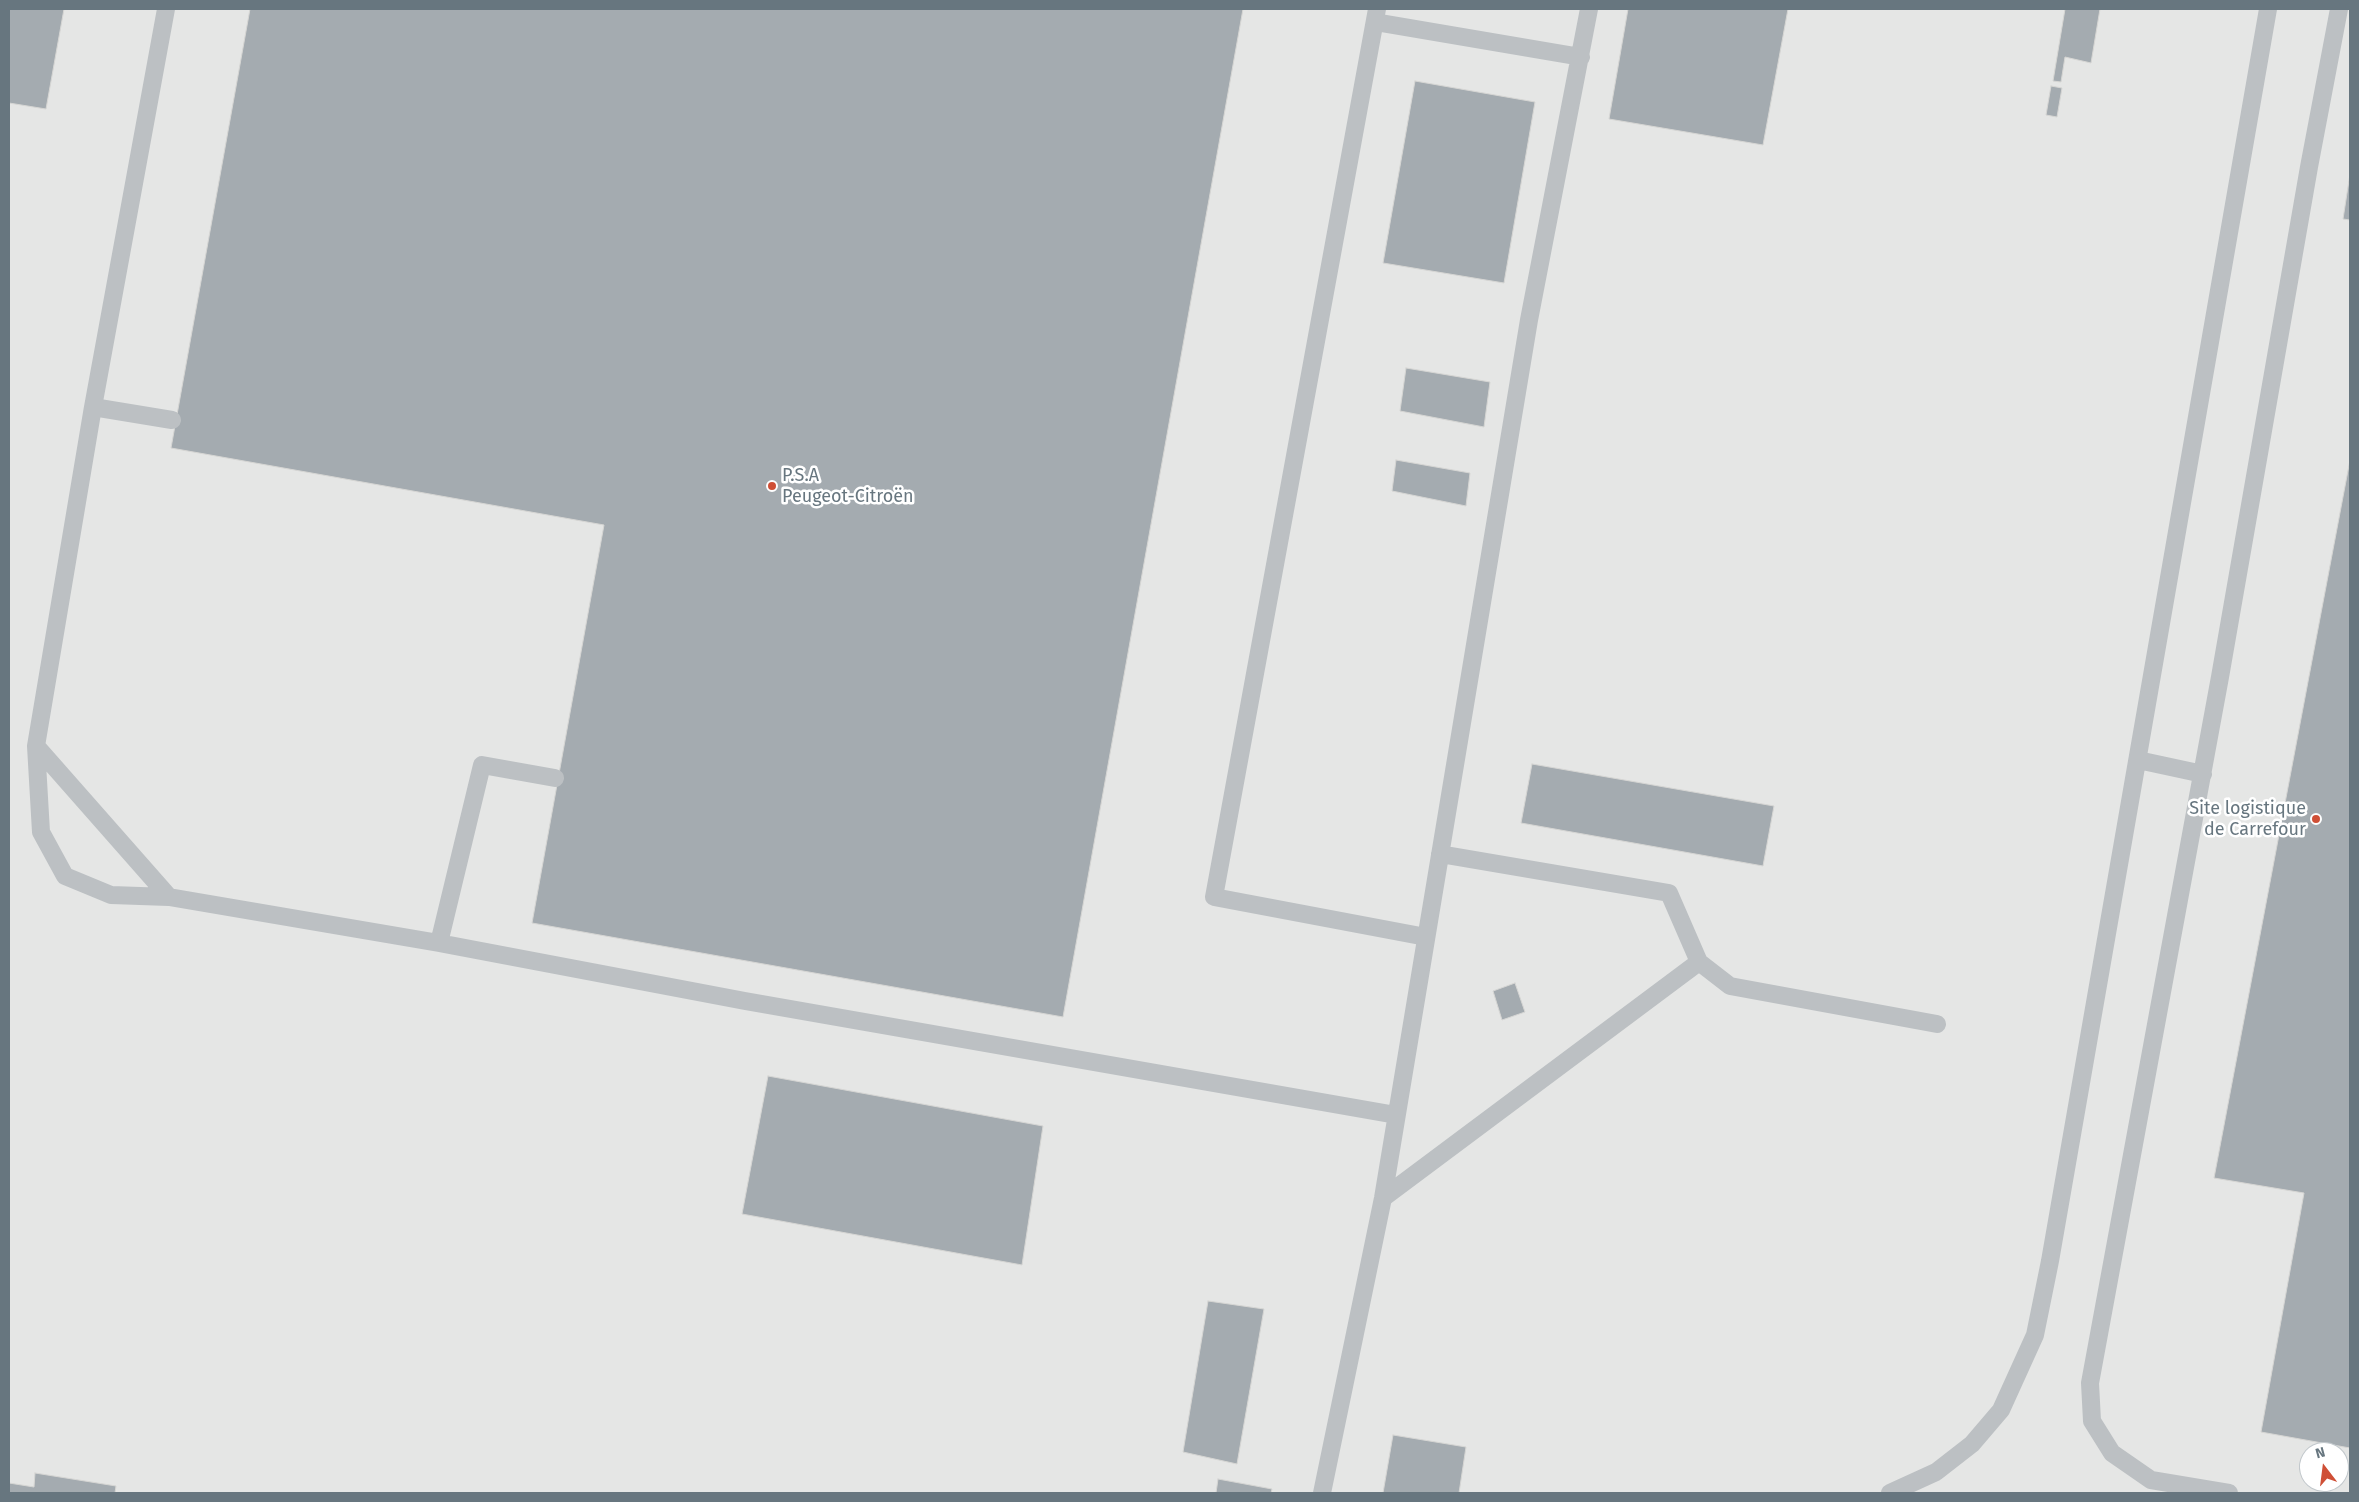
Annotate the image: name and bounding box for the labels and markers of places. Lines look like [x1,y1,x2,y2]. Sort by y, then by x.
place label: P.S.A Peugeot-Citroën [782,465,914,508]
marker: P.S.A Peugeot-Citroën [766,480,778,492]
place label: Site logistique de Carrefour [2189,798,2306,841]
marker: Site logistique de Carrefour [2310,813,2322,825]

